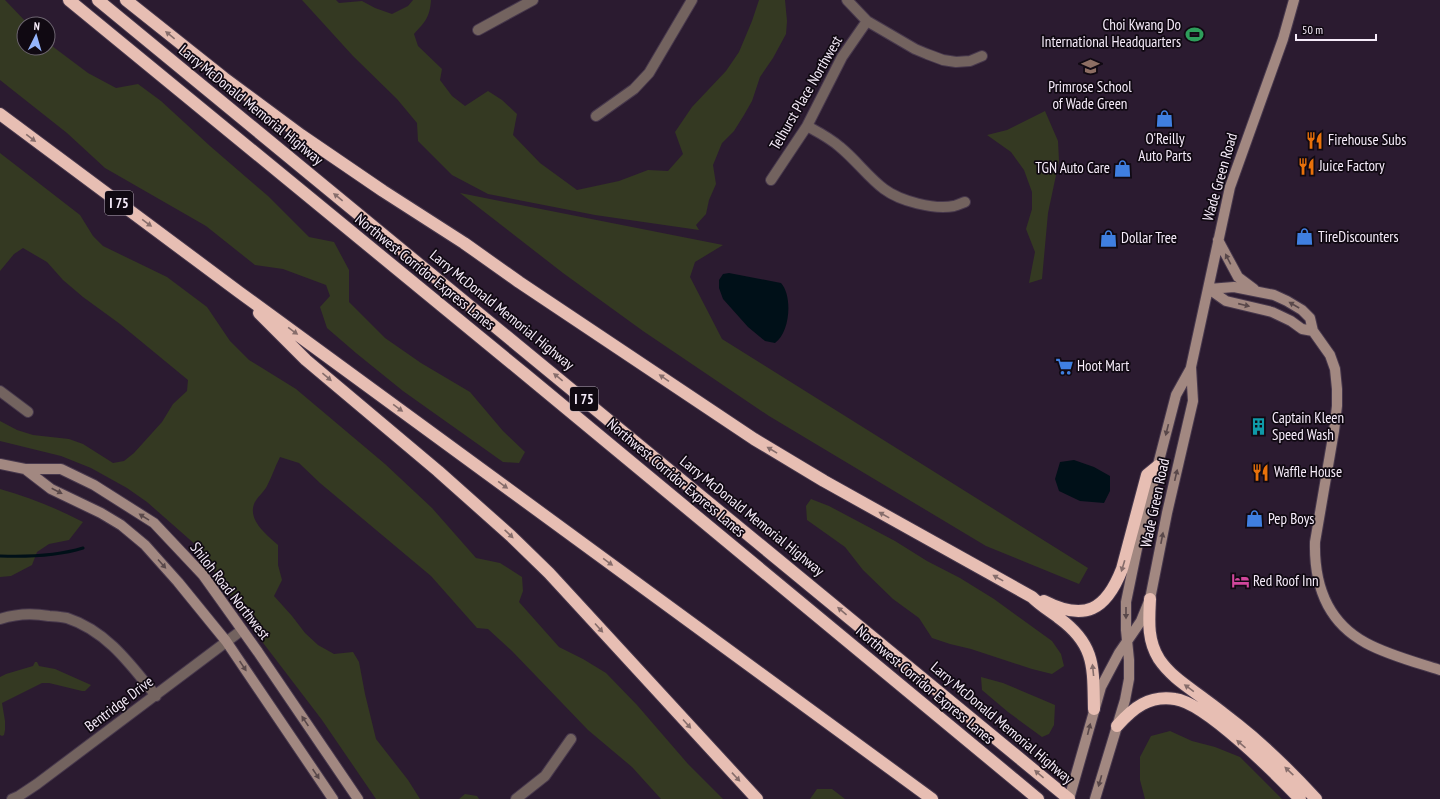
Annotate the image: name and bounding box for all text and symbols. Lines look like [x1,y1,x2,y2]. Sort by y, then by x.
place label: Choi Kwang Do International Headquarters [1041,15,1181,51]
north arrow [16,16,56,56]
scale bar [1296,16,1376,42]
text: N [33,19,40,33]
text: 50 m [1302,22,1323,37]
sports icon: Choi Kwang Do International Headquarters [1184,24,1204,44]
one-way arrow [164,31,175,39]
street label: Telhurst Place Northwest [765,32,846,153]
street label: Larry McDonald Memorial Highway [175,40,328,169]
school or university icon: Primrose School of Wade Green [1080,56,1100,76]
place label: Primrose School of Wade Green [1048,77,1132,113]
shop icon: O'Reilly Auto Parts [1155,108,1175,128]
place label: O'Reilly Auto Parts [1138,129,1192,165]
restaurant icon: Firehouse Subs [1305,130,1325,150]
place label: Firehouse Subs [1328,130,1406,149]
street label: Wade Green Road [1198,131,1241,223]
one-way arrow [26,134,37,142]
restaurant icon: Juice Factory [1296,156,1316,176]
place label: Juice Factory [1318,156,1385,175]
place label: TGN Auto Care [1035,158,1110,177]
shop icon: TGN Auto Care [1113,158,1133,178]
road number: I 75 [105,191,133,215]
one-way arrow [333,192,344,201]
street label: Northwest Corridor Express Lanes [352,209,499,334]
one-way arrow [142,219,152,227]
shop icon: TireDiscounters [1295,227,1315,247]
place label: TireDiscounters [1318,227,1399,246]
shop icon: Dollar Tree [1098,228,1118,248]
place label: Dollar Tree [1121,228,1177,247]
street label: Larry McDonald Memorial Highway [426,245,579,374]
one-way arrow [1225,253,1231,265]
one-way arrow [1238,302,1250,308]
one-way arrow [1288,302,1300,309]
one-way arrow [288,327,299,335]
supermarket icon: Hoot Mart [1054,356,1074,376]
place label: Hoot Mart [1077,356,1129,375]
one-way arrow [322,373,333,382]
one-way arrow [552,373,563,381]
one-way arrow [658,374,669,382]
road number: I 75 [570,387,598,411]
one-way arrow [393,404,404,412]
place label: Captain Kleen Speed Wash [1272,408,1344,444]
street label: Northwest Corridor Express Lanes [603,414,749,541]
building icon: Captain Kleen Speed Wash [1249,417,1269,437]
one-way arrow [1164,425,1170,437]
one-way arrow [766,446,778,453]
street label: Larry McDonald Memorial Highway [676,451,829,580]
street label: Wade Green Road [1136,457,1173,549]
restaurant icon: Waffle House [1251,462,1271,482]
place label: Waffle House [1274,462,1342,481]
one-way arrow [1173,469,1179,481]
one-way arrow [498,481,508,489]
one-way arrow [51,488,62,495]
shop icon: Pep Boys [1245,509,1265,529]
place label: Pep Boys [1268,509,1314,528]
one-way arrow [878,511,890,518]
one-way arrow [138,513,150,520]
one-way arrow [505,529,514,538]
one-way arrow [1159,532,1165,544]
street label: Shiloh Road Northwest [186,538,274,643]
one-way arrow [603,557,613,565]
one-way arrow [158,559,167,570]
one-way arrow [1120,560,1126,572]
hotel icon: Red Roof Inn [1230,571,1250,591]
place label: Red Roof Inn [1253,571,1319,590]
one-way arrow [992,575,1004,582]
one-way arrow [836,607,847,616]
one-way arrow [1123,607,1129,620]
street label: Northwest Corridor Express Lanes [852,621,998,748]
one-way arrow [595,623,604,633]
street label: Larry McDonald Memorial Highway [927,657,1078,788]
one-way arrow [239,661,247,672]
one-way arrow [1089,664,1096,676]
street label: Bentridge Drive [81,672,157,736]
one-way arrow [1183,684,1194,692]
one-way arrow [301,715,309,726]
one-way arrow [682,719,691,729]
one-way arrow [1086,723,1092,735]
one-way arrow [1236,739,1246,748]
one-way arrow [1284,766,1294,775]
one-way arrow [312,769,320,779]
one-way arrow [1034,770,1044,779]
one-way arrow [731,772,741,782]
one-way arrow [1097,776,1103,788]

